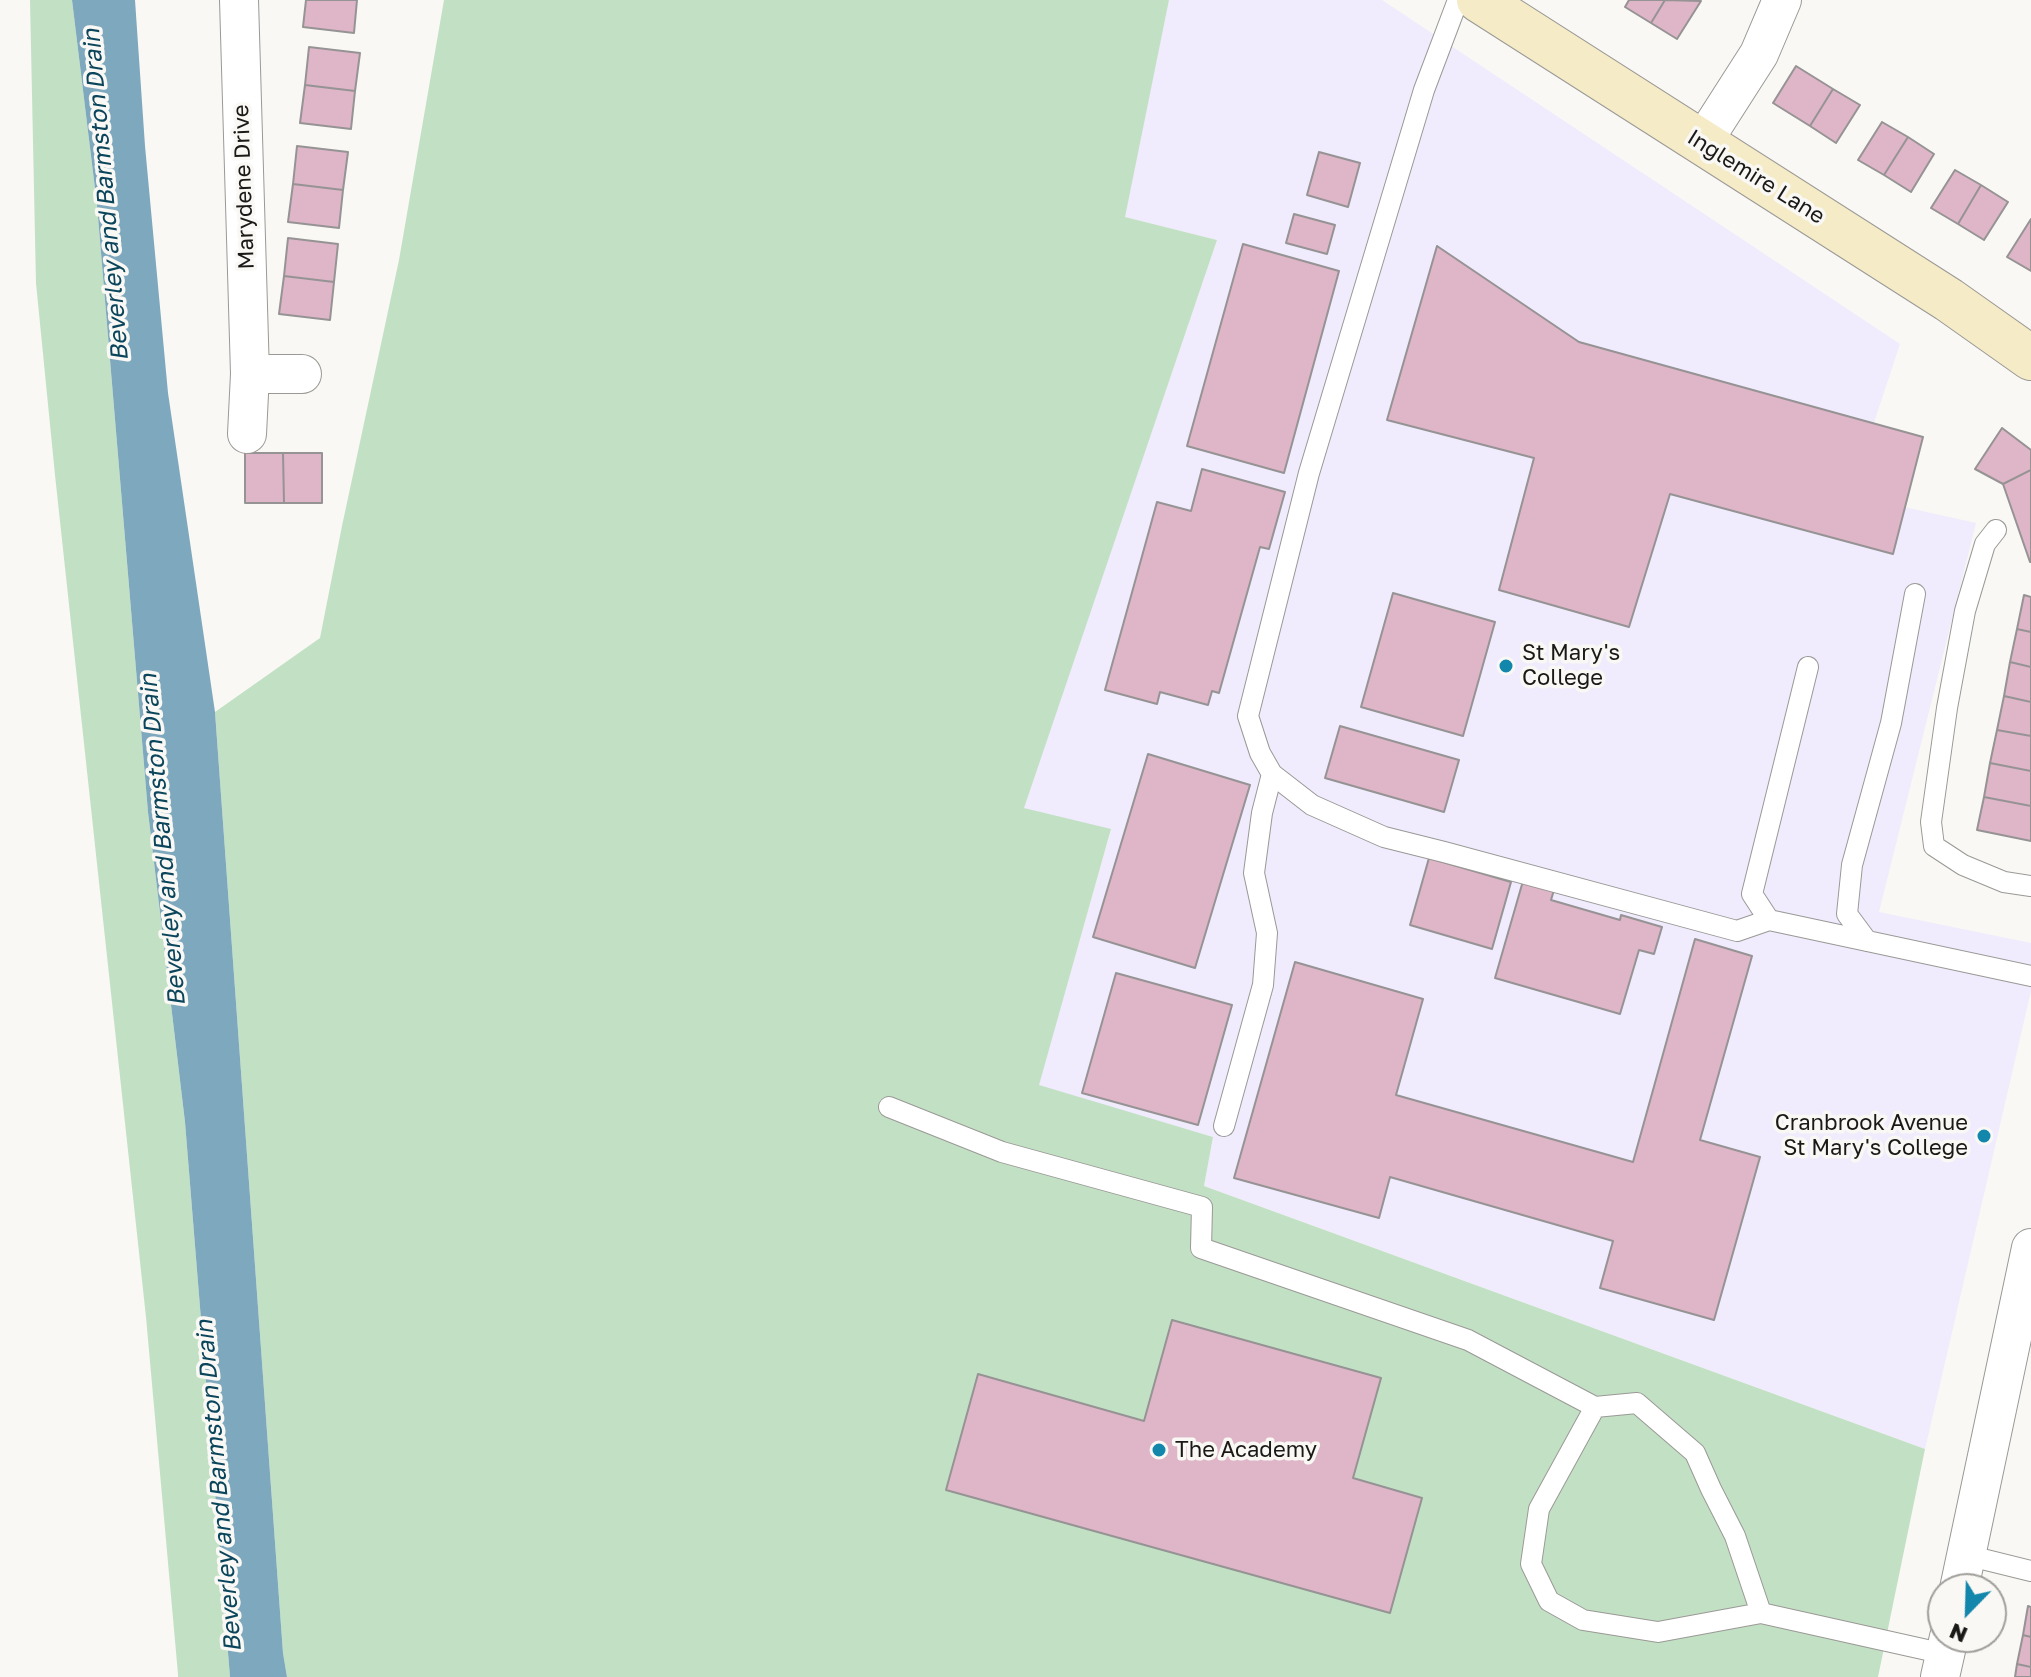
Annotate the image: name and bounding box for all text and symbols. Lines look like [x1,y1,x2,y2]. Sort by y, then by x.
water label: Beverley and Barmston Drain [77,28,135,362]
street label: Marydene Drive [228,104,260,270]
street label: Inglemire Lane [1682,124,1830,230]
place label: St Mary's College [1522,640,1620,692]
marker: St Mary's College [1497,657,1515,675]
water label: Beverley and Barmston Drain [134,673,192,1007]
place label: Cranbrook Avenue St Mary's College [1775,1110,1968,1162]
marker: Cranbrook Avenue St Mary's College [1975,1127,1993,1145]
water label: Beverley and Barmston Drain [190,1319,248,1653]
place label: The Academy [1175,1437,1317,1463]
marker: The Academy [1150,1441,1168,1459]
north arrow [1927,1573,2007,1653]
text: N [1945,1618,1971,1649]

